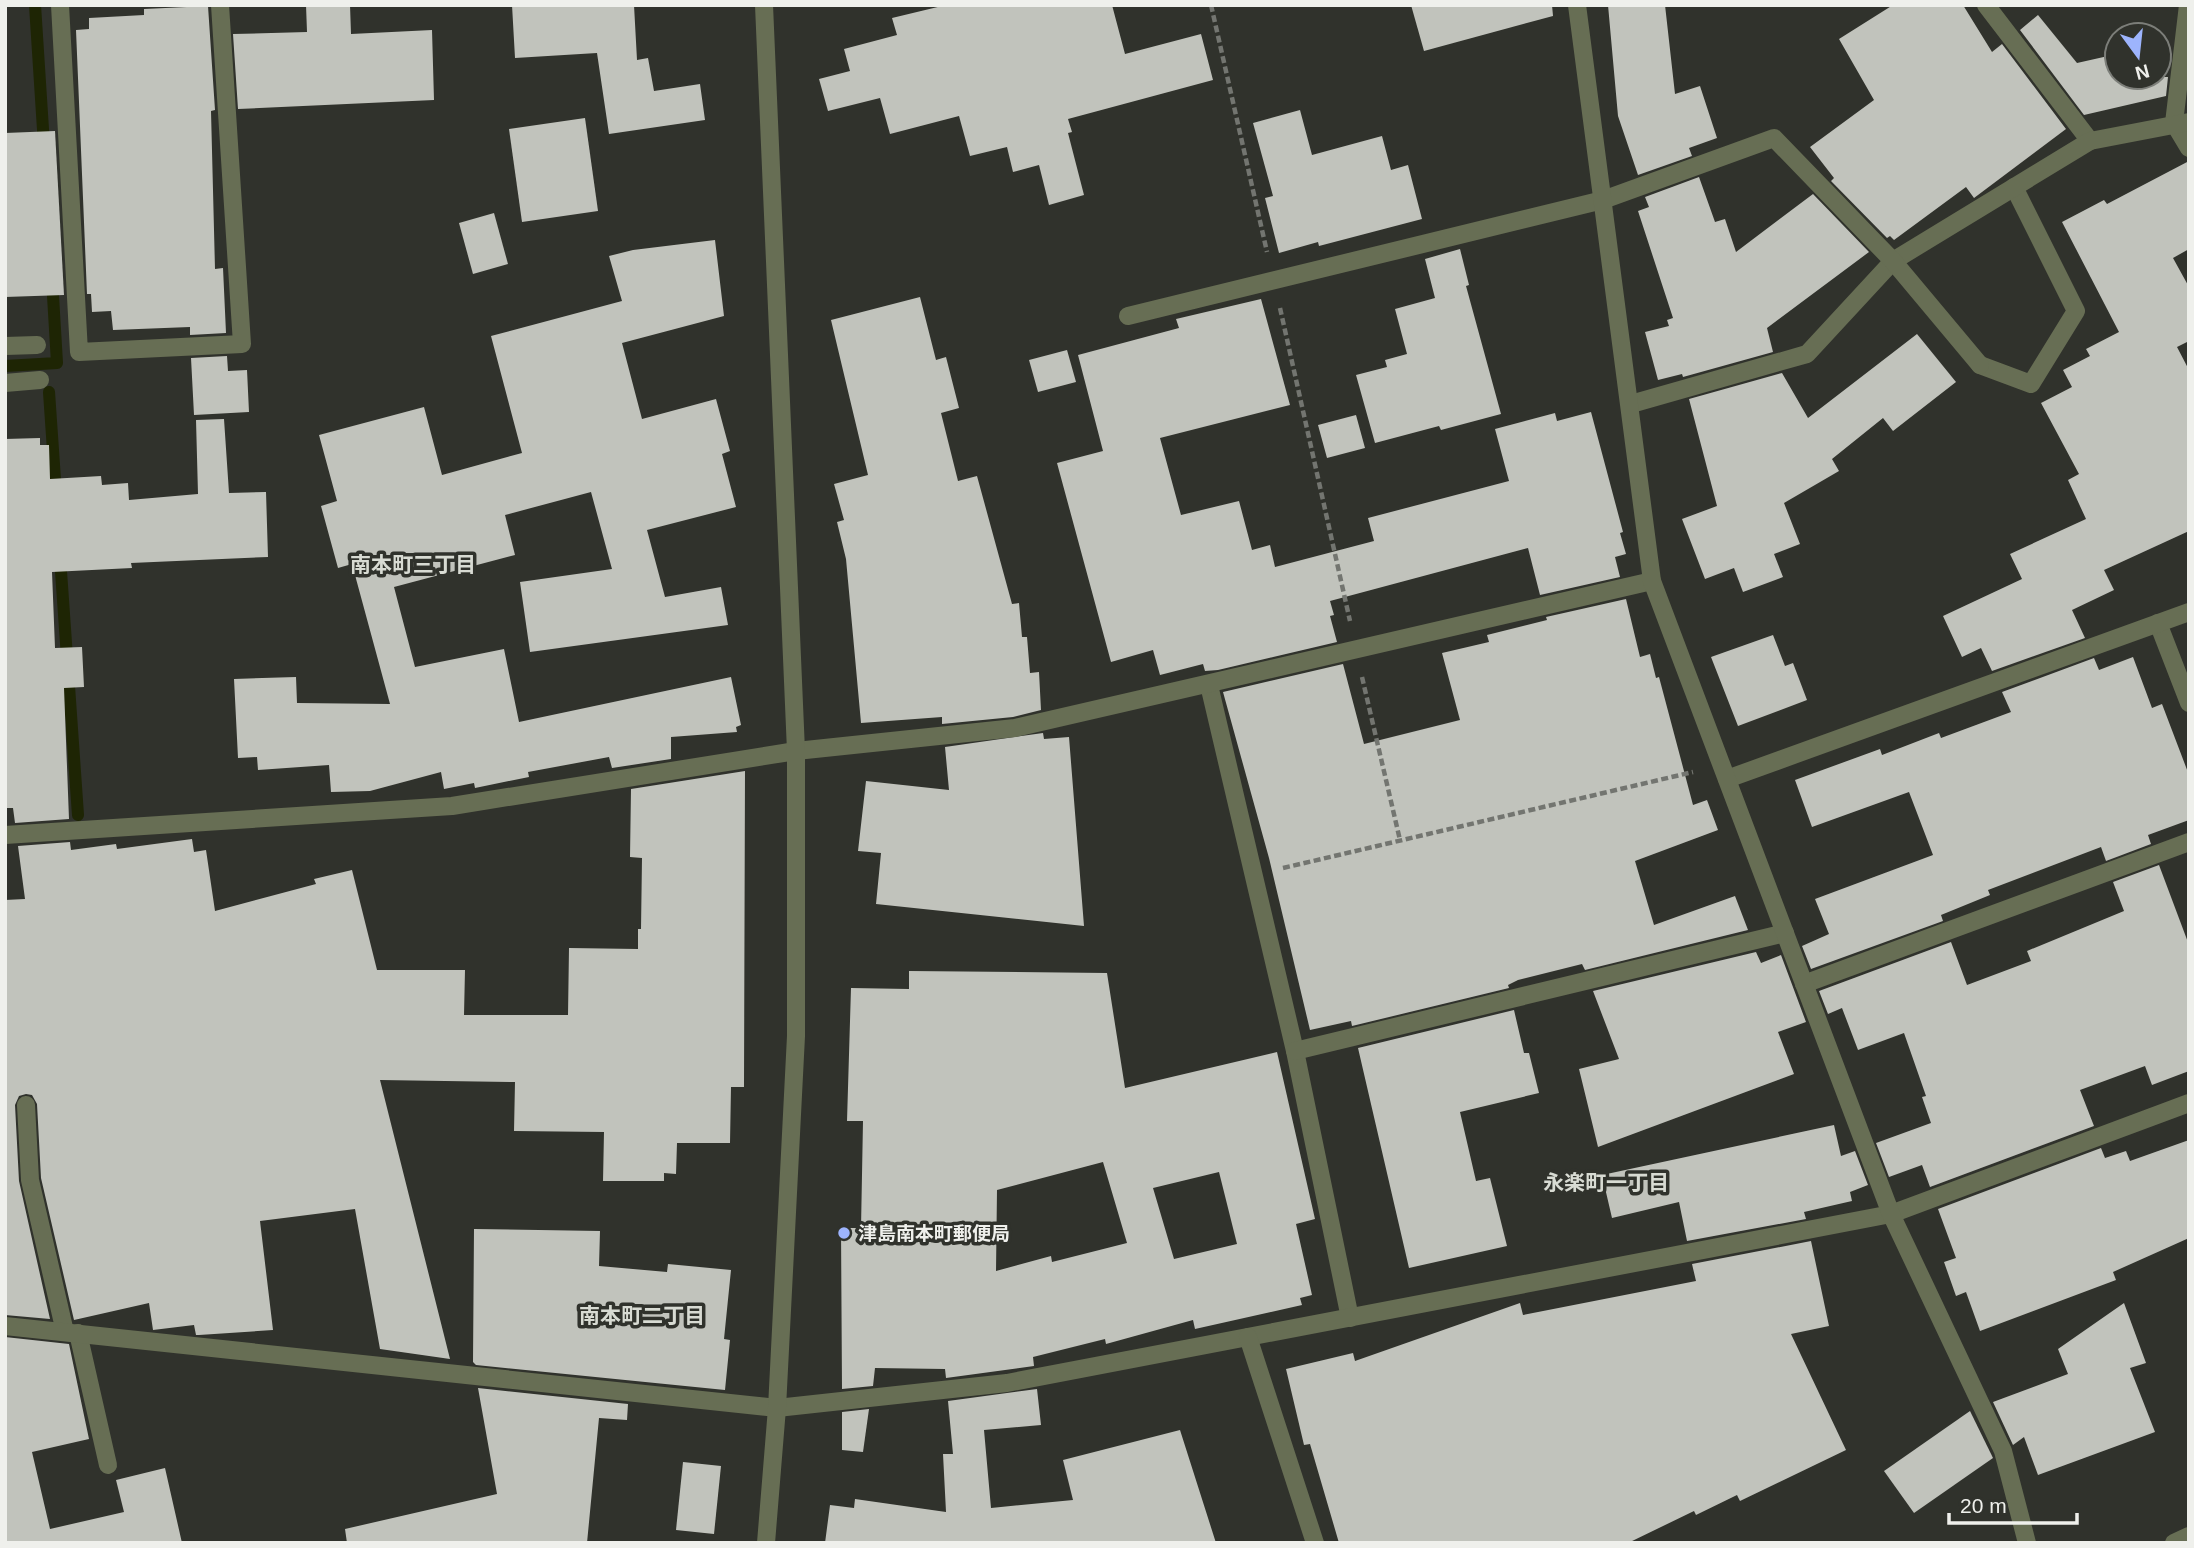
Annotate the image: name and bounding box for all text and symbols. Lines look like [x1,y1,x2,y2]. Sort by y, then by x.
north arrow [2103,21,2173,91]
text: N [2133,60,2152,84]
district label: 南本町三丁目 [350,553,476,576]
district label: 永楽町一丁目 [1543,1171,1669,1194]
place label: 津島南本町郵便局 [858,1223,1010,1244]
marker: 津島南本町郵便局 [836,1225,852,1241]
district label: 南本町二丁目 [579,1304,705,1327]
scale bar [1949,1482,2077,1526]
text: 20 m [1960,1494,2007,1517]

